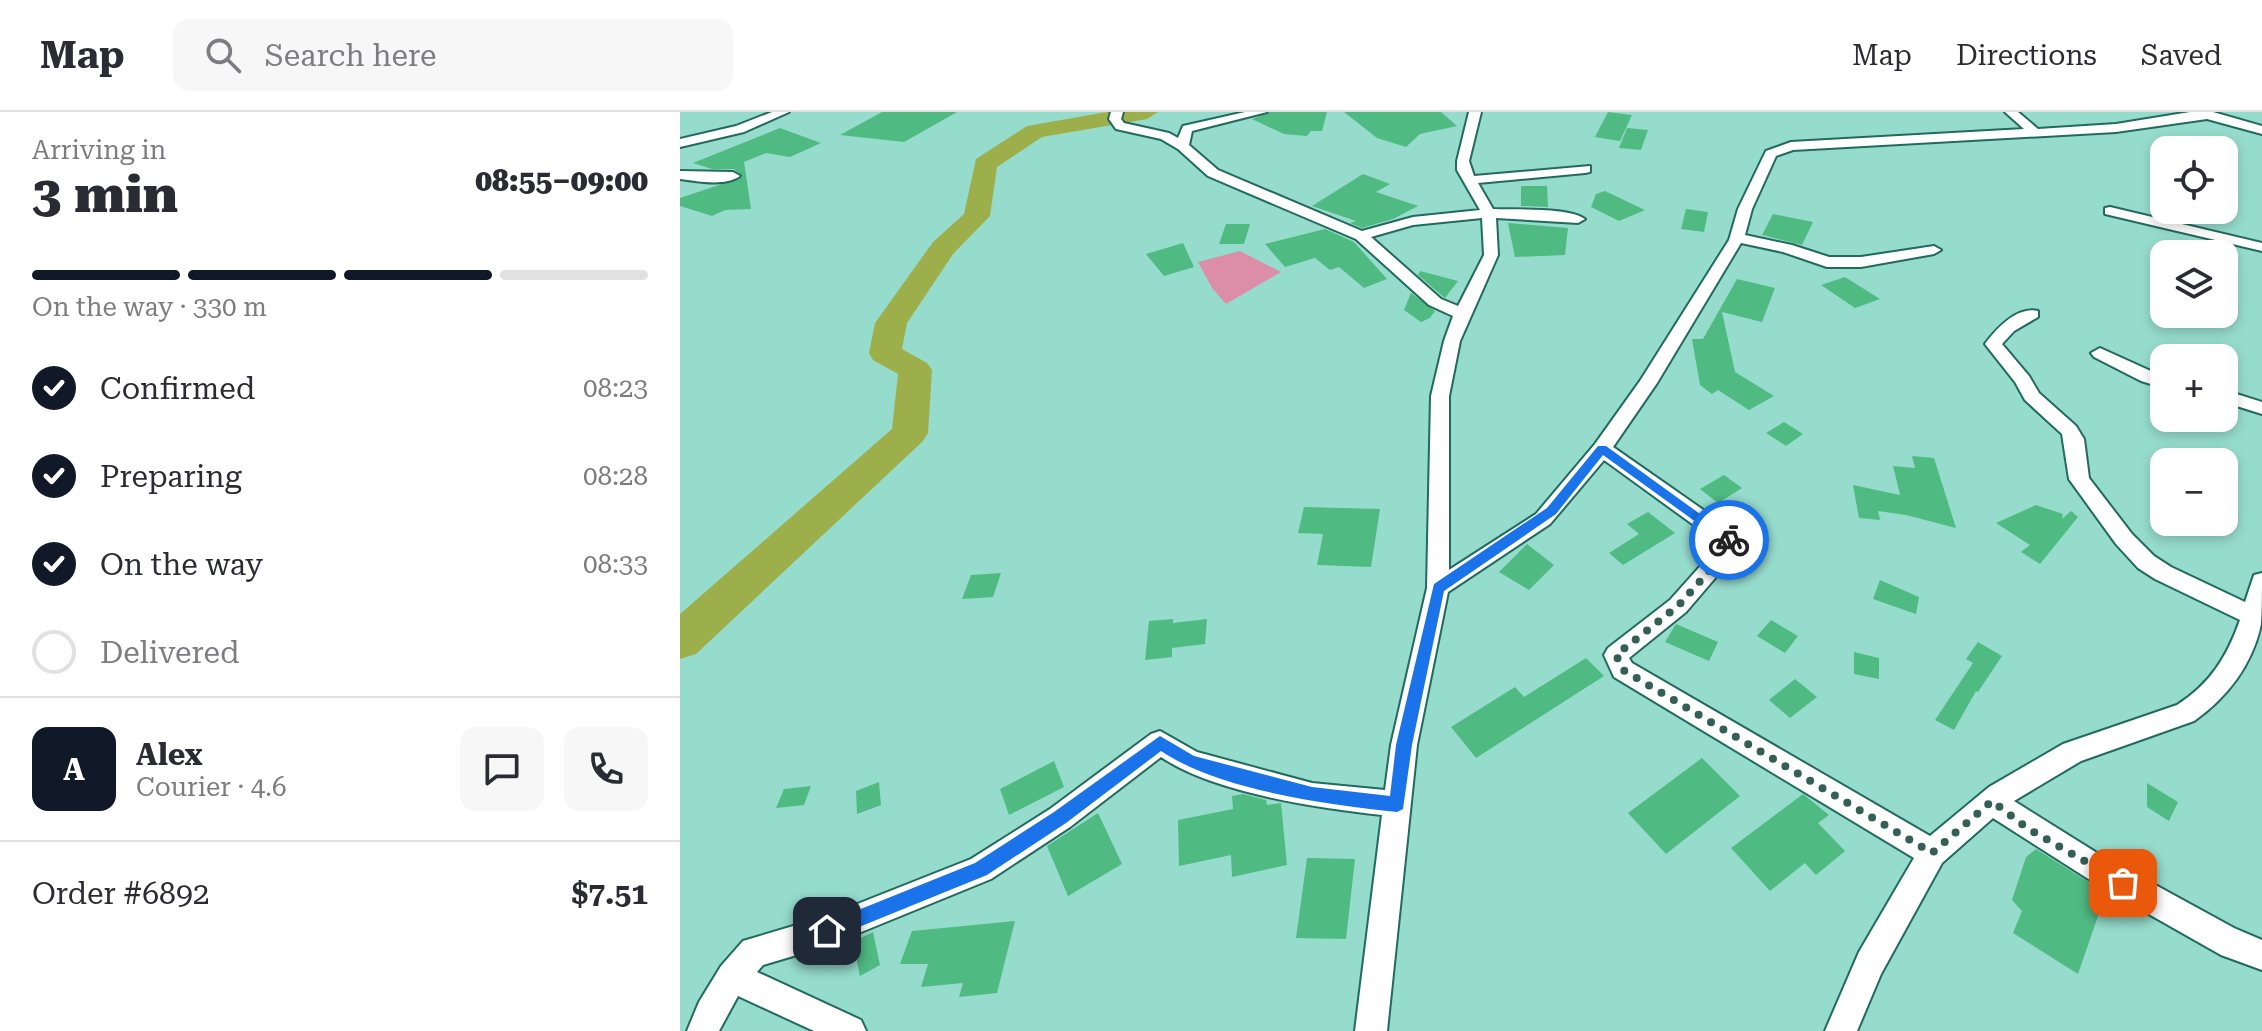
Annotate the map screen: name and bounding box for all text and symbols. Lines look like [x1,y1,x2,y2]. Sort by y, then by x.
search box [173,19,733,91]
text: Map [40,33,125,77]
icon: search [201,33,245,77]
text: Search here [265,38,437,73]
text: Map [1852,39,1912,72]
text: Directions [1956,39,2097,72]
text: Saved [2141,39,2222,72]
text: Arriving in [32,135,166,165]
map controls [2150,136,2238,536]
button: locate [2150,136,2238,224]
text: 08:55–09:00 [475,163,648,198]
text: 3 min [32,164,178,225]
button: layers [2150,240,2238,328]
text: On the way · 330 m [32,292,267,322]
button: + [2150,344,2238,432]
icon: check [32,366,76,410]
text: Confirmed [100,371,255,406]
text: 08:23 [583,373,648,403]
button: − [2150,448,2238,536]
icon: check [32,454,76,498]
text: Preparing [100,459,242,494]
text: 08:28 [583,461,648,491]
courier [1689,500,1769,580]
icon: bike [1707,518,1751,562]
icon: check [32,542,76,586]
text: On the way [100,547,263,582]
text: 08:33 [583,549,648,579]
text: Delivered [100,635,239,670]
button: chat [460,727,544,811]
button: phone [564,727,648,811]
text: Alex [136,737,203,772]
text: A [63,752,85,787]
text: Courier · 4.6 [136,772,286,802]
pin [2089,849,2157,917]
icon: bag [2101,861,2145,905]
text: Order #6892 [32,876,210,911]
text: $7.51 [571,876,648,911]
pin [793,897,861,965]
icon: home [805,909,849,953]

